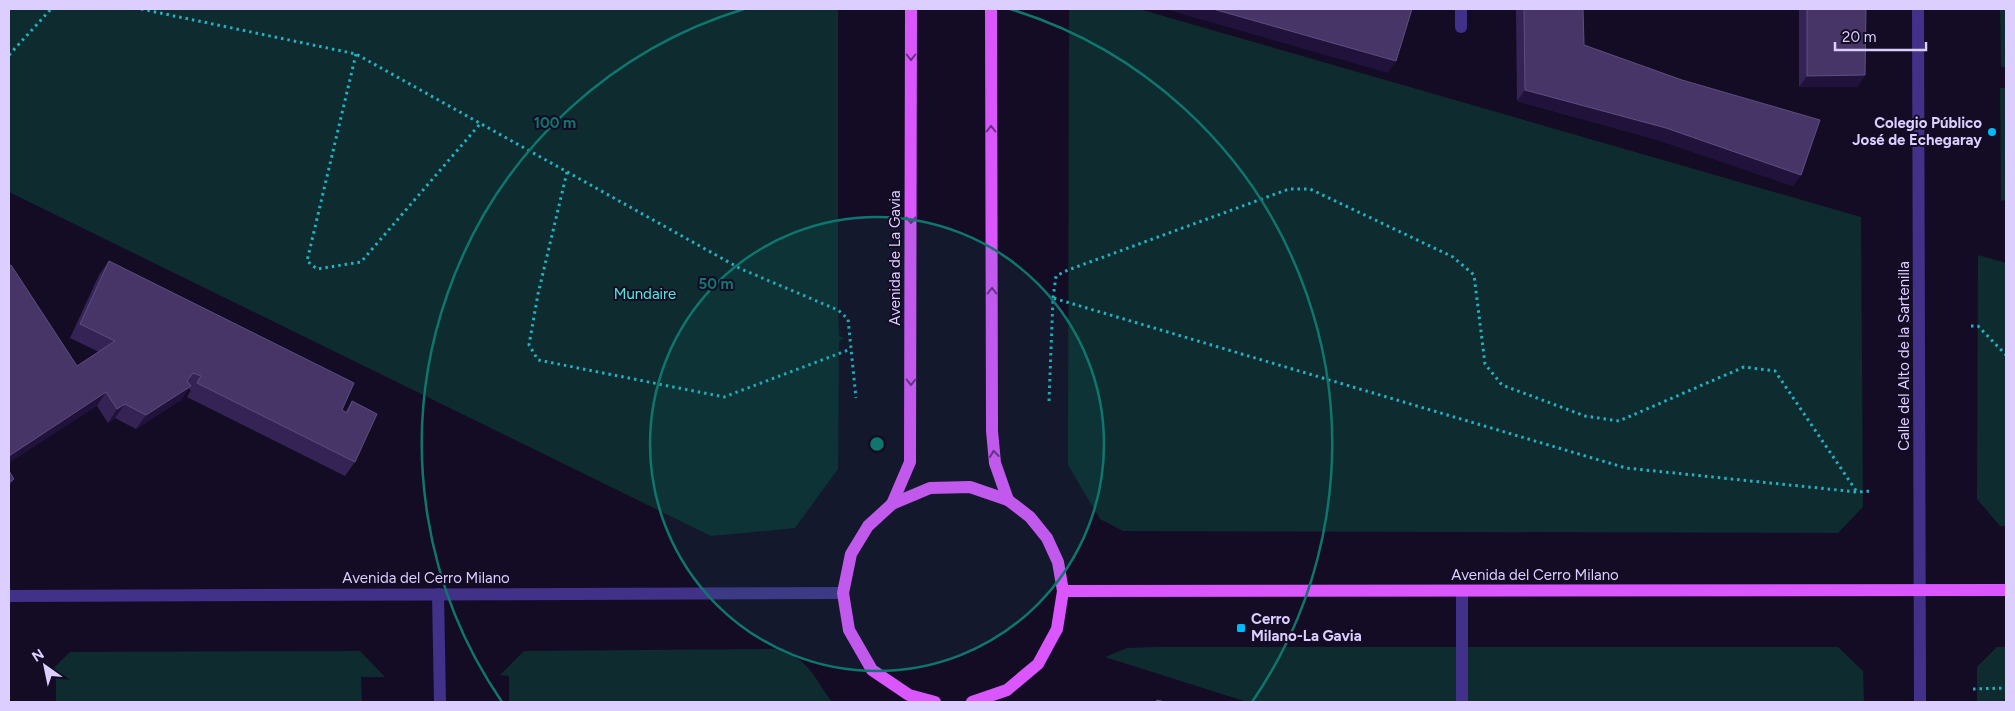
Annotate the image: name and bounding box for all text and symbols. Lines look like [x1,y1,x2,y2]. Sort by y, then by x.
scale bar [1835,20,1926,52]
text: 20 m [1842,28,1876,46]
one-way arrow [906,54,916,62]
text: 100 m [534,114,576,132]
place label: Colegio Público José de Echegaray [1852,114,1982,149]
one-way arrow [986,124,996,132]
marker: Colegio Público José de Echegaray [1986,126,1998,138]
street label: Avenida de La Gavia [886,190,904,326]
one-way arrow [906,216,916,224]
street label: Calle del Alto de la Sartenilla [1895,261,1913,451]
text: 50 m [698,275,734,293]
park label: Mundaire [614,285,676,303]
one-way arrow [987,287,997,294]
one-way arrow [906,379,916,387]
centre of rings [868,435,886,453]
one-way arrow [989,449,1000,457]
street label: Avenida del Cerro Milano [1451,566,1619,584]
street label: Avenida del Cerro Milano [342,569,510,587]
place label: Cerro Milano-La Gavia [1251,610,1362,645]
marker: Cerro Milano-La Gavia [1235,622,1247,634]
north arrow [20,641,70,691]
text: N [29,645,47,666]

